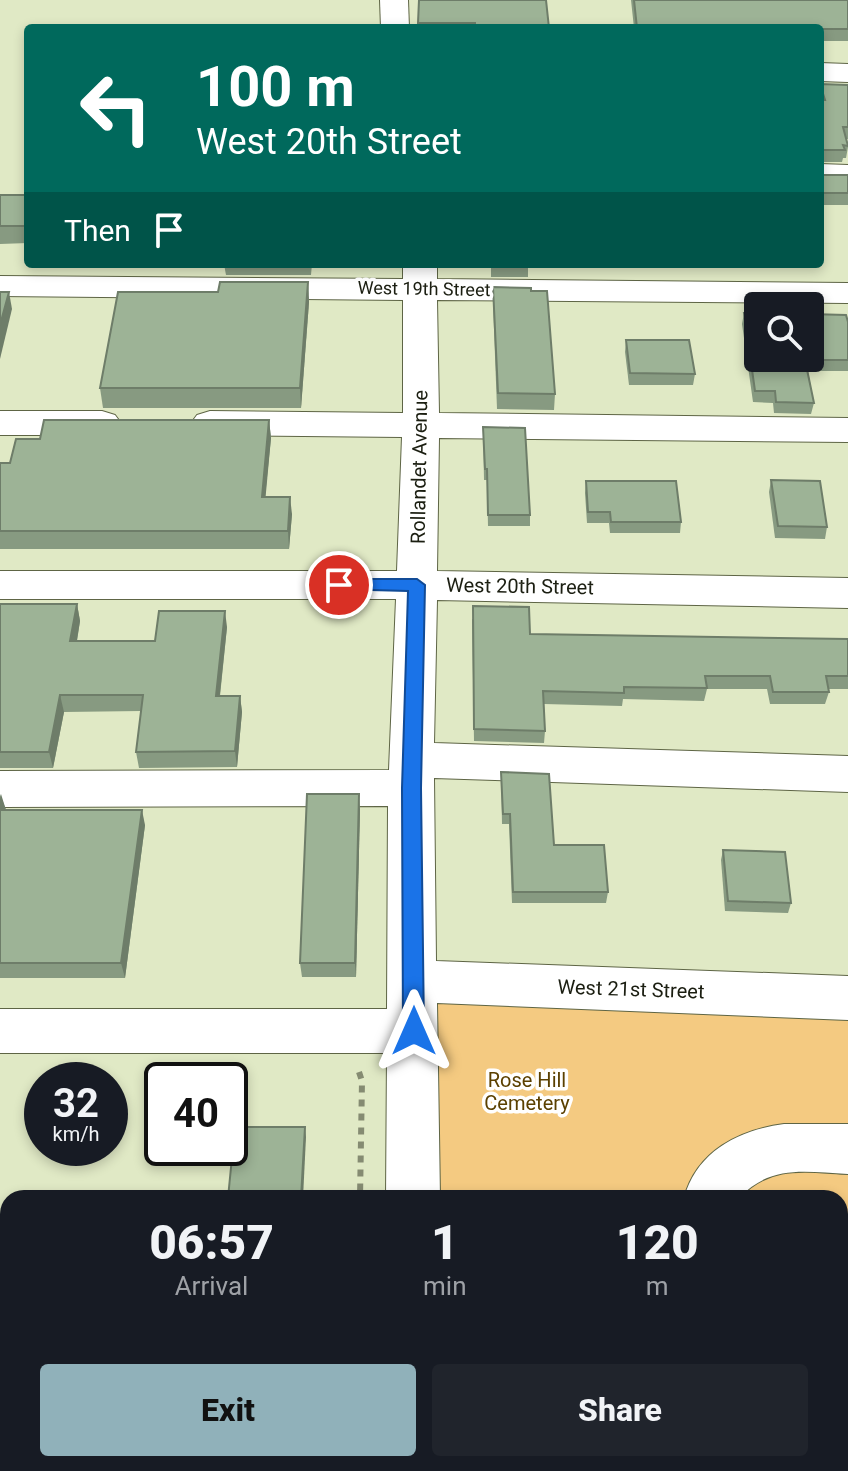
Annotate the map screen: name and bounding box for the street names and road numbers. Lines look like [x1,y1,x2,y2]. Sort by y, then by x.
street label: West 19th Street [357,277,491,300]
street label: Rollandet Avenue [406,390,432,544]
street label: West 20th Street [446,573,594,599]
street label: West 21st Street [557,974,705,1004]

